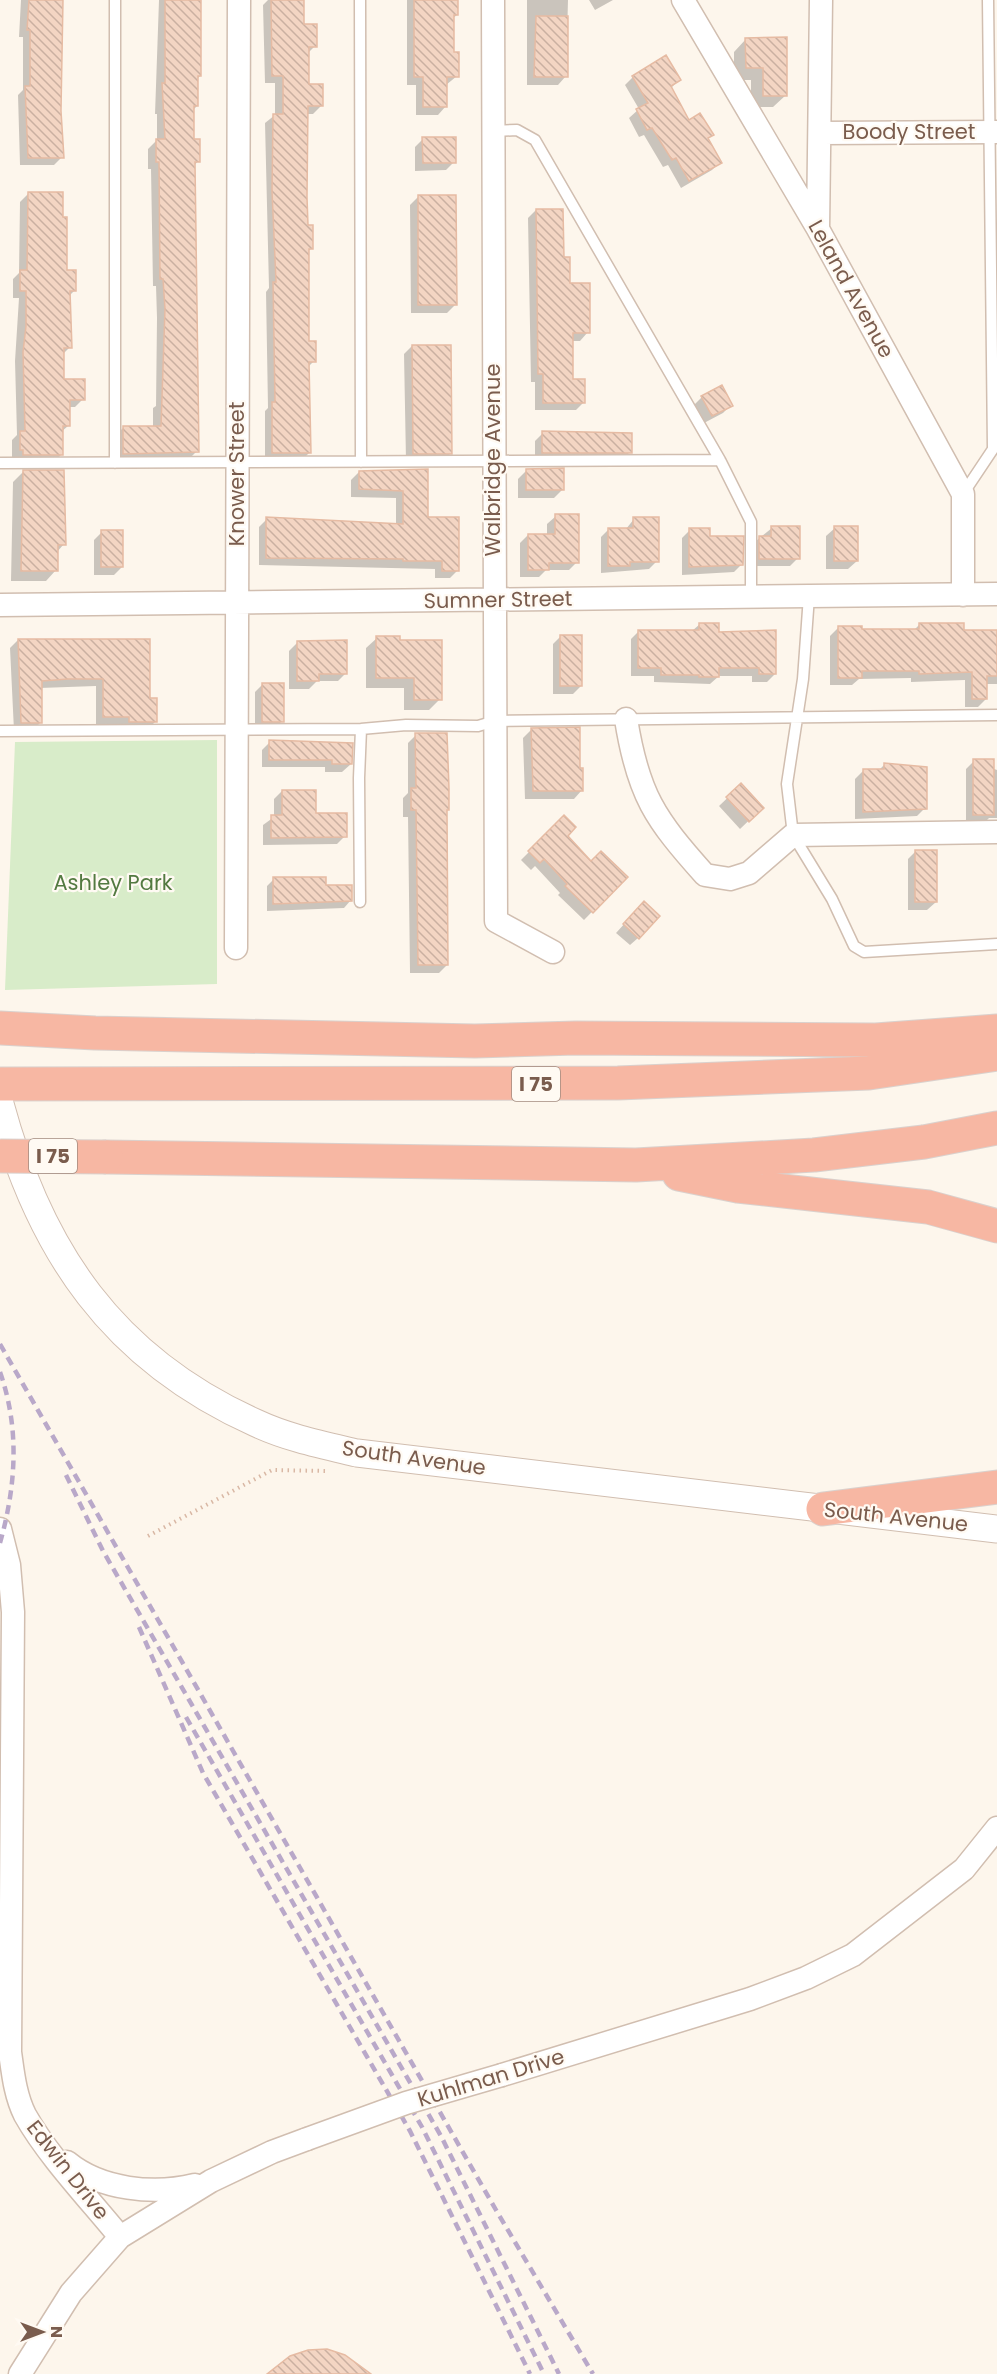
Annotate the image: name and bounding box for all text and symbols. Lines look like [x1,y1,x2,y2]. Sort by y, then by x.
street label: Boody Street [843,117,975,146]
street label: Leland Avenue [802,215,901,363]
street label: Walbridge Avenue [478,364,507,556]
street label: Knower Street [222,402,251,546]
street label: Sumner Street [423,584,573,615]
park label: Ashley Park [53,868,173,897]
road number: I 75 [512,1067,560,1101]
road number: I 75 [29,1139,77,1173]
street label: South Avenue [340,1433,488,1482]
street label: South Avenue [823,1495,970,1538]
street label: Kuhlman Drive [414,2041,568,2114]
street label: Edwin Drive [20,2114,116,2226]
north arrow [12,2302,72,2362]
text: N [45,2326,68,2338]

